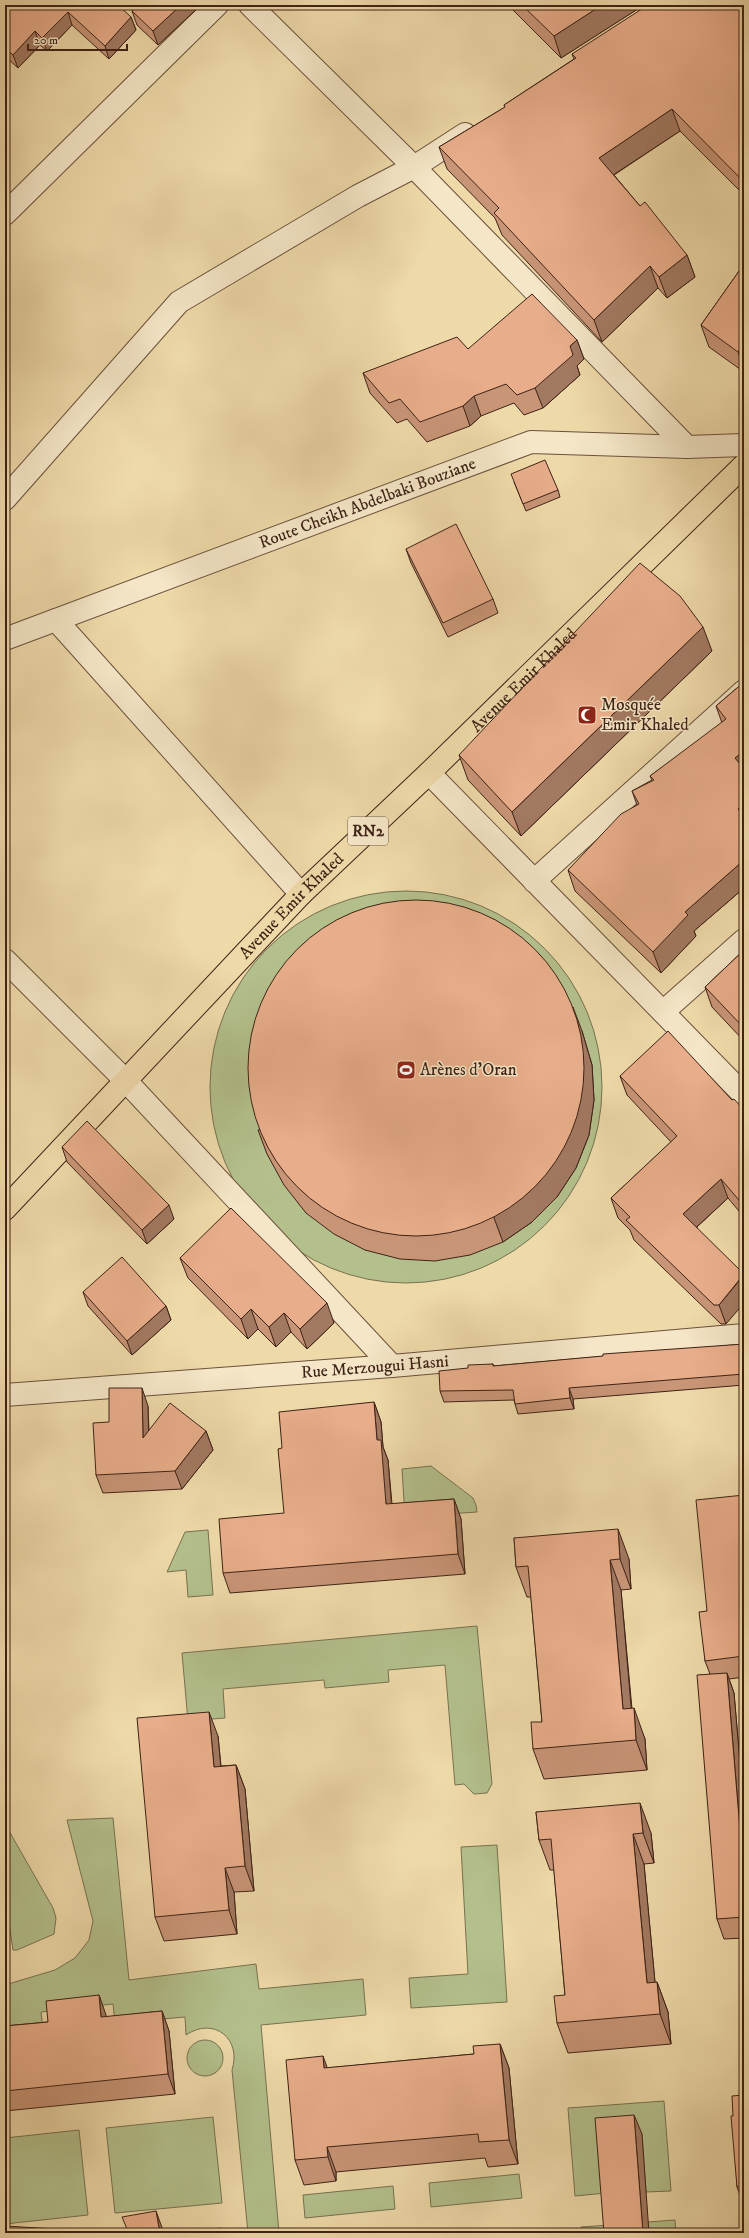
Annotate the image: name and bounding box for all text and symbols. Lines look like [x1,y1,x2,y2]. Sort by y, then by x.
scale bar [28,26,127,52]
text: 20 m [34,33,58,48]
street label: Route Cheikh Abdelbaki Bouziane [256,453,479,554]
street label: Avenue Emir Khaled [466,623,582,737]
place label: Mosquée Emir Khaled [601,694,689,736]
mosque icon: Mosquée Emir Khaled [576,704,598,726]
road number: RN2 [348,817,388,845]
street label: Avenue Emir Khaled [234,848,349,964]
sports icon: Arènes d'Oran [395,1059,417,1081]
place label: Arènes d'Oran [420,1059,517,1081]
street label: Rue Merzougui Hasni [300,1350,450,1384]

